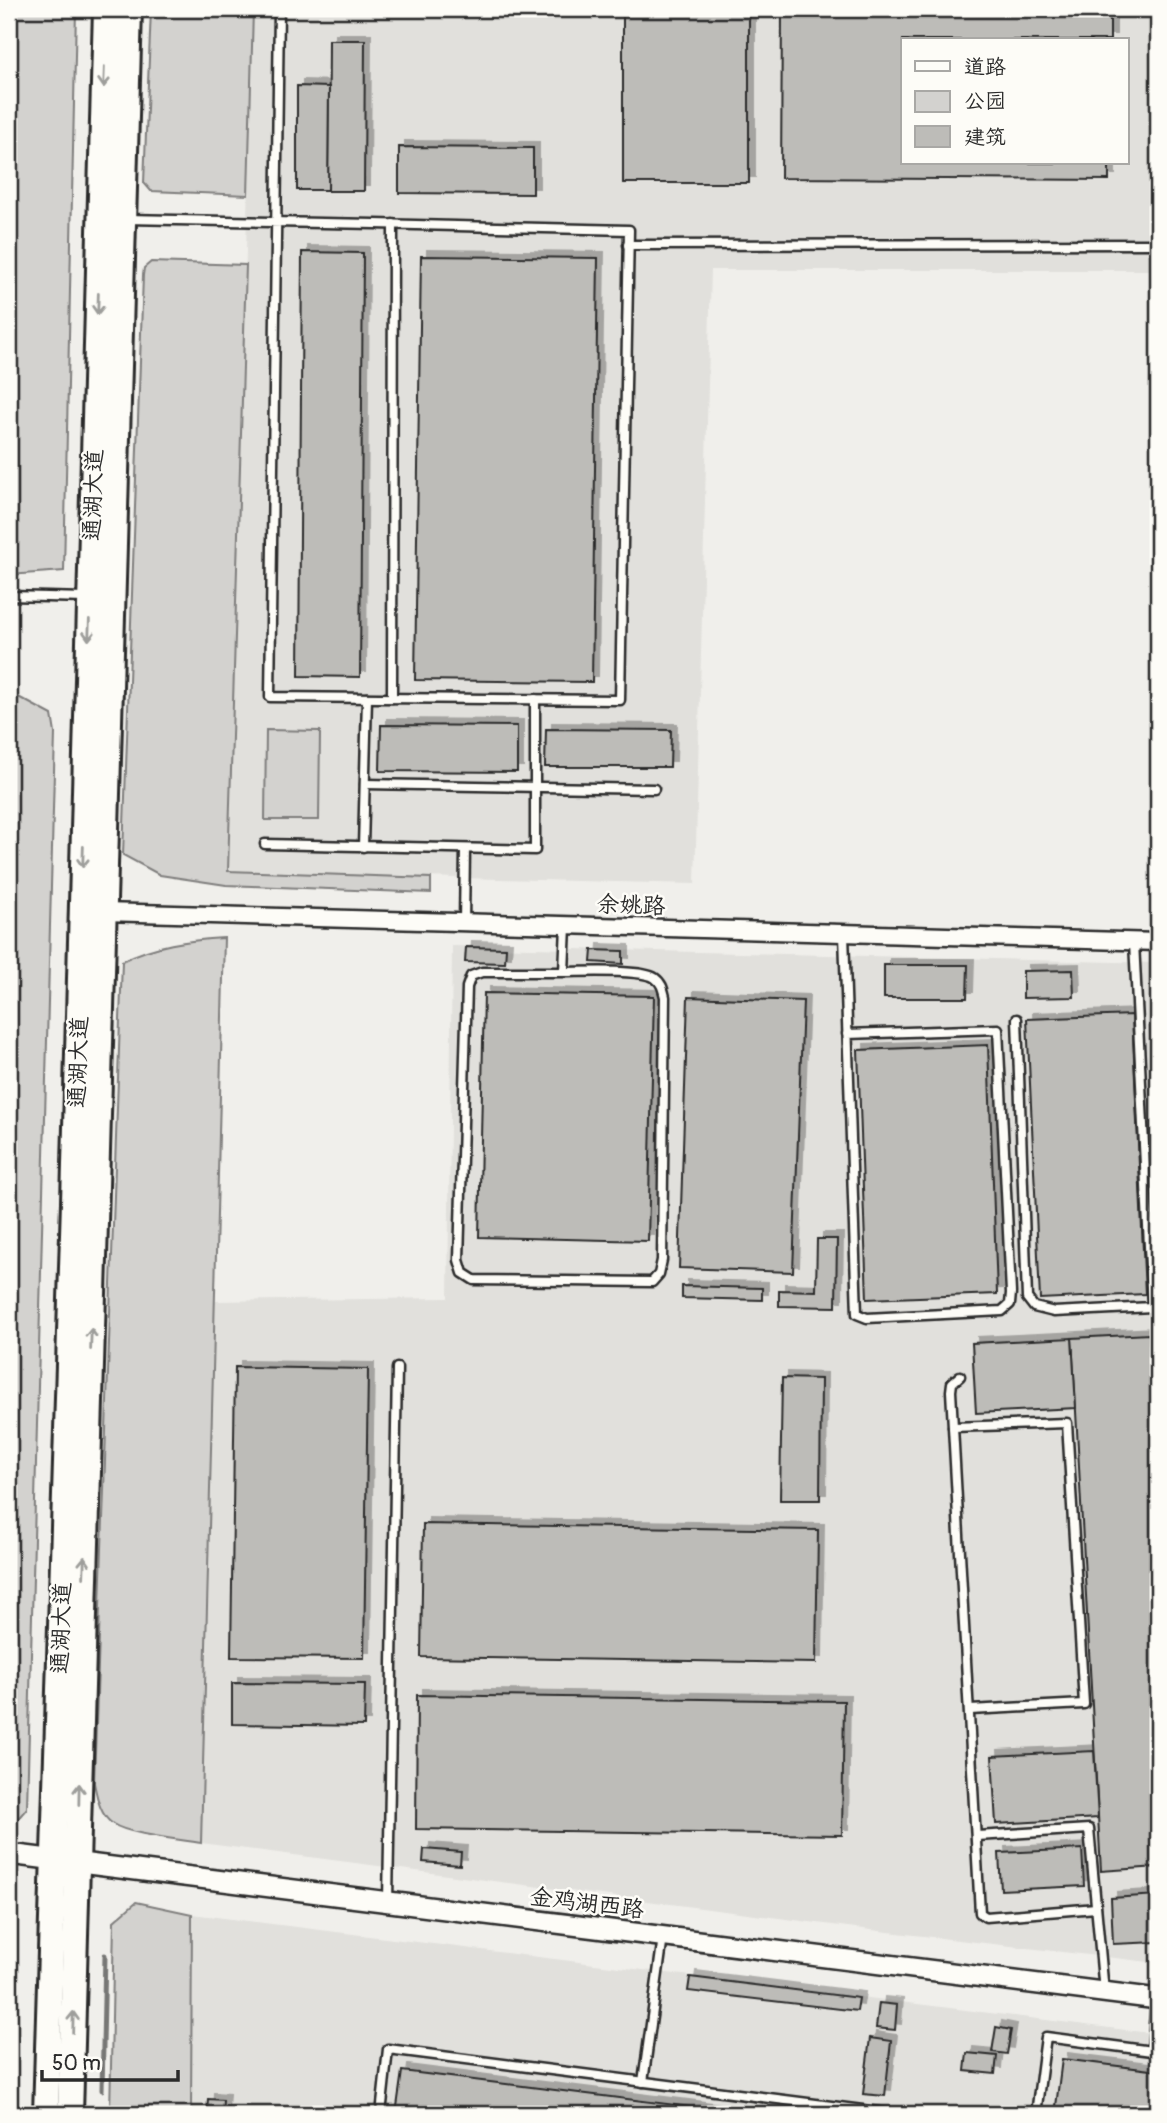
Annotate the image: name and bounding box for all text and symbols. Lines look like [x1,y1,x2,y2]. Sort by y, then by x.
legend [901,38,1128,164]
text: 道路 [964,54,1006,81]
one-way arrow [97,65,111,88]
text: 公园 [964,88,1006,115]
text: 建筑 [964,124,1006,151]
one-way arrow [91,293,105,316]
street label: 通湖大道 [77,449,109,541]
one-way arrow [83,618,96,641]
one-way arrow [77,845,90,868]
street label: 余姚路 [596,889,666,921]
street label: 通湖大道 [62,1016,94,1108]
one-way arrow [84,1328,98,1351]
one-way arrow [78,1555,91,1578]
street label: 通湖大道 [45,1582,77,1674]
one-way arrow [72,1783,85,1806]
street label: 金鸡湖西路 [528,1882,646,1924]
one-way arrow [66,2010,79,2033]
scale bar [42,2039,178,2083]
text: 50 m [52,2050,101,2077]

